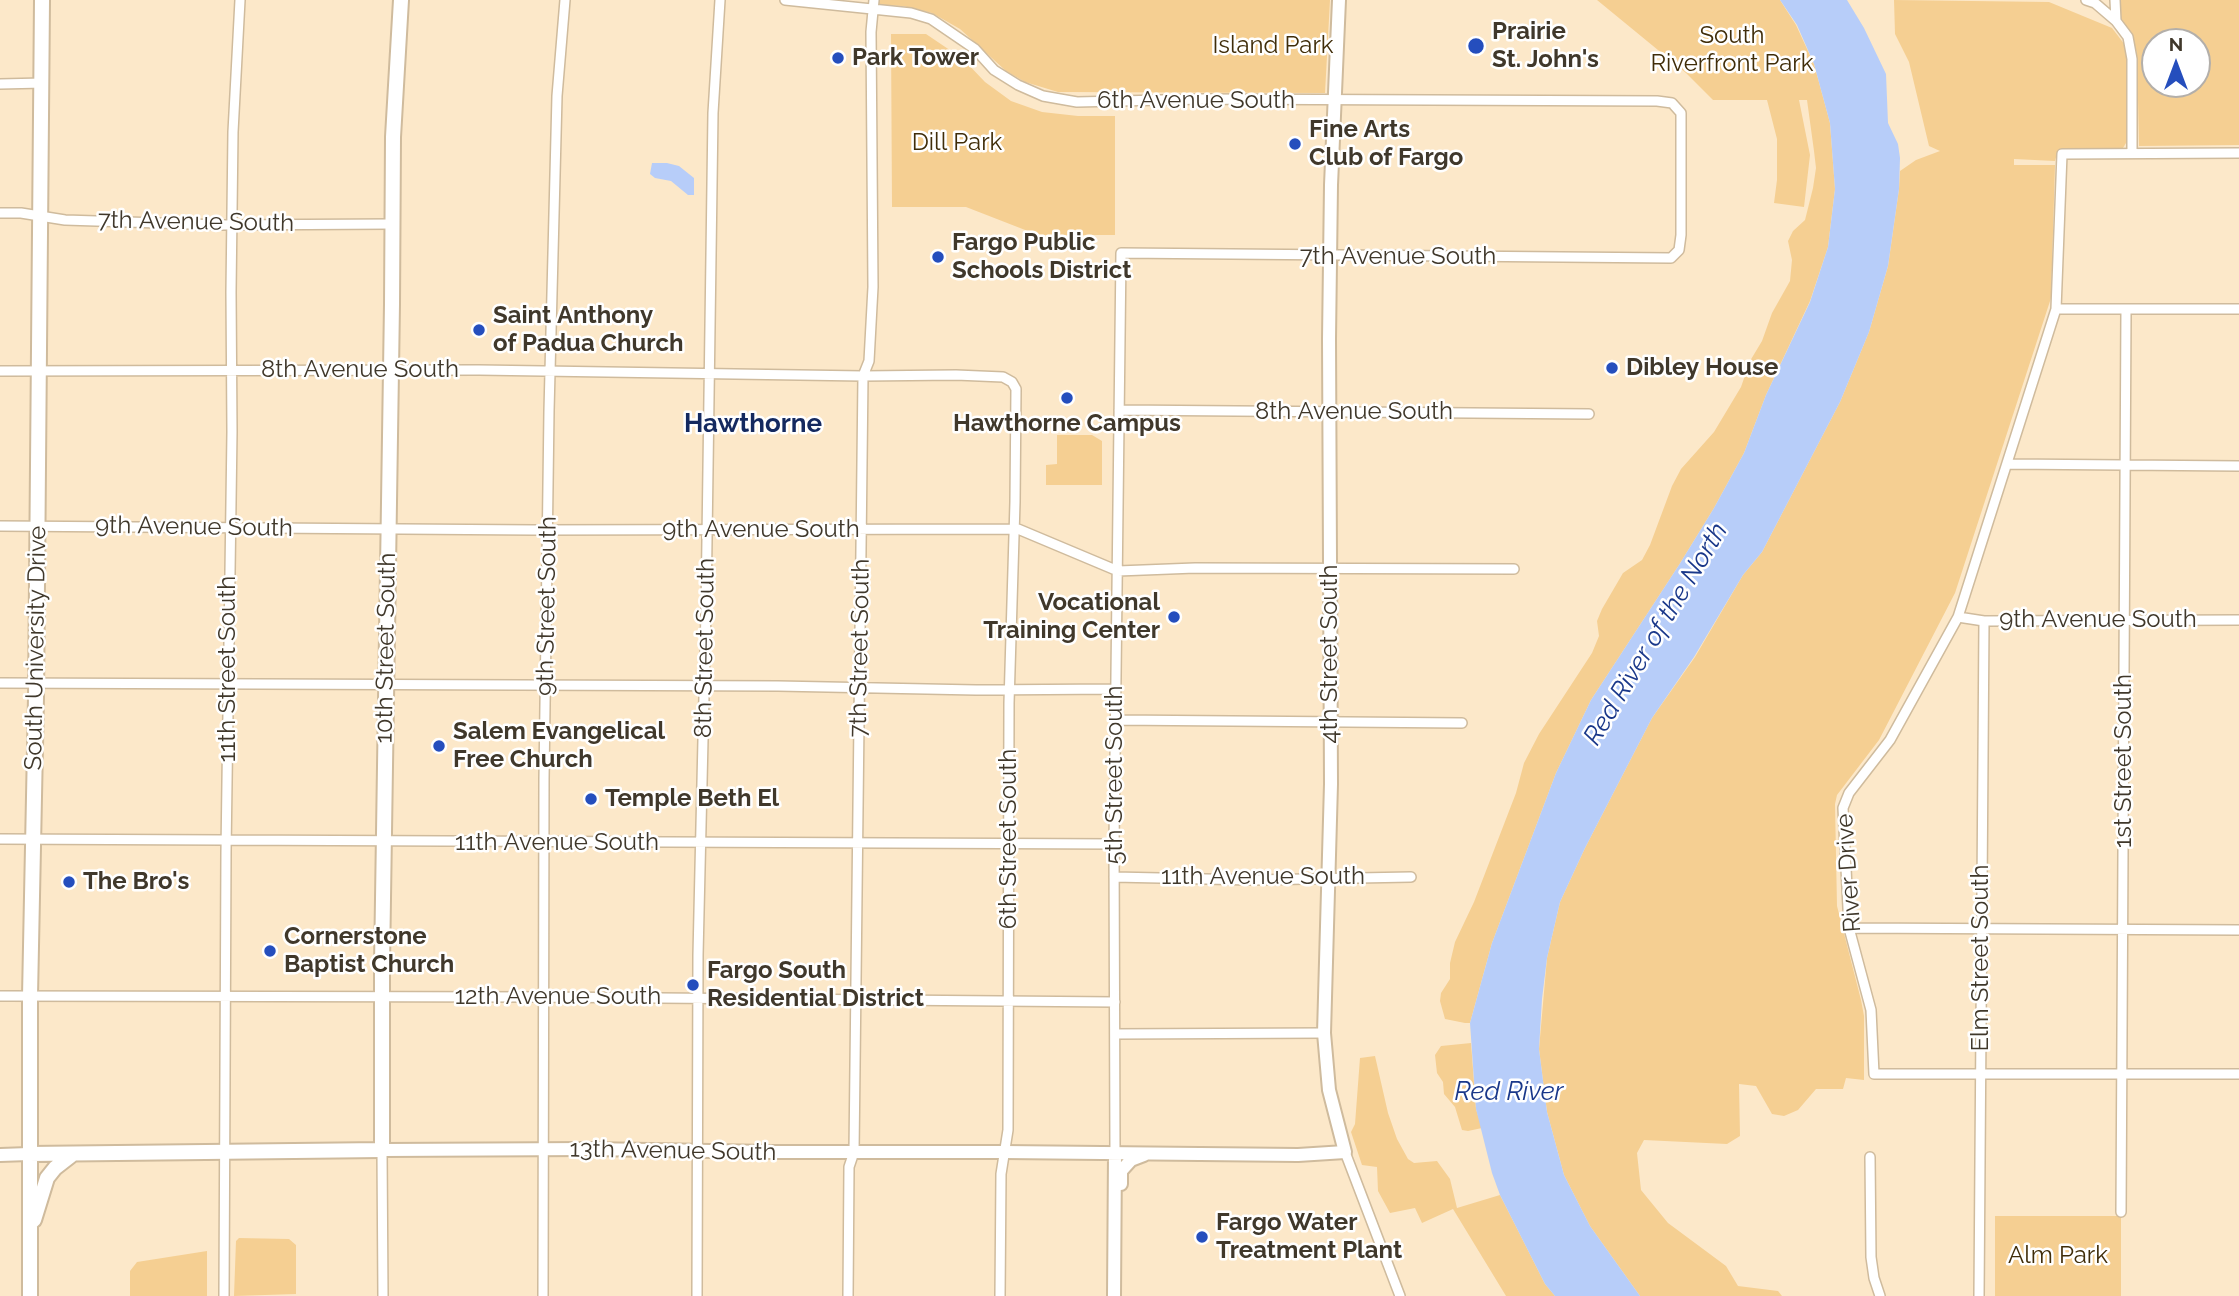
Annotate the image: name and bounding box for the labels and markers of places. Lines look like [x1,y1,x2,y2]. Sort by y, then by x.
place label: Prairie St. John's [1492,18,1599,74]
marker: Prairie St. John's [1466,36,1486,56]
place label: Park Tower [852,44,979,72]
marker: Park Tower [830,50,846,66]
place label: Fine Arts Club of Fargo [1309,116,1463,172]
marker: Fine Arts Club of Fargo [1287,136,1303,152]
place label: Fargo Public Schools District [952,229,1131,285]
marker: Fargo Public Schools District [930,249,946,265]
place label: Saint Anthony of Padua Church [493,302,683,358]
marker: Saint Anthony of Padua Church [471,322,487,338]
place label: Dibley House [1626,354,1778,382]
marker: Dibley House [1604,360,1620,376]
marker: Hawthorne Campus [1059,390,1075,406]
place label: Hawthorne Campus [953,410,1181,438]
place label: Vocational Training Center [983,589,1160,645]
marker: Vocational Training Center [1166,609,1182,625]
place label: Salem Evangelical Free Church [453,718,665,774]
marker: Salem Evangelical Free Church [431,738,447,754]
place label: Temple Beth El [605,785,779,813]
marker: Temple Beth El [583,791,599,807]
place label: The Bro's [83,868,189,896]
marker: The Bro's [61,874,77,890]
place label: Cornerstone Baptist Church [284,923,454,979]
marker: Cornerstone Baptist Church [262,943,278,959]
place label: Fargo South Residential District [707,957,924,1013]
marker: Fargo South Residential District [685,977,701,993]
place label: Fargo Water Treatment Plant [1216,1209,1402,1265]
marker: Fargo Water Treatment Plant [1194,1229,1210,1245]

